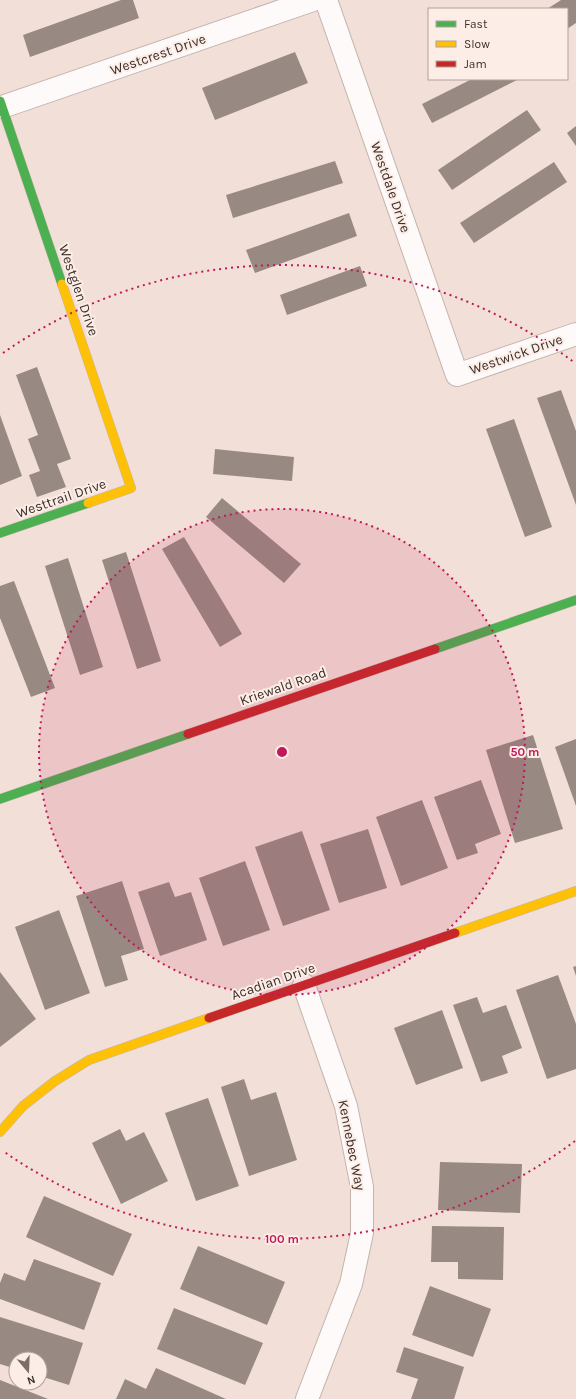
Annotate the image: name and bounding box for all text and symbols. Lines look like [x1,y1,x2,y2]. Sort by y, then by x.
legend [428,8,568,80]
text: Fast [464,17,488,31]
street label: Westcrest Drive [108,30,208,79]
text: Slow [464,37,490,51]
text: Jam [464,57,487,71]
street label: Westdale Drive [367,139,414,235]
street label: Westglen Drive [55,242,102,338]
street label: Westwick Drive [467,331,565,378]
street label: Westtrail Drive [14,475,108,522]
street label: Kriewald Road [238,664,329,709]
centre of rings [275,745,289,759]
text: 50 m [511,745,540,759]
street label: Acadian Drive [229,959,317,1004]
street label: Kennebec Way [334,1098,369,1192]
text: 100 m [265,1232,299,1246]
north arrow [8,1351,48,1391]
text: N [25,1373,37,1387]

